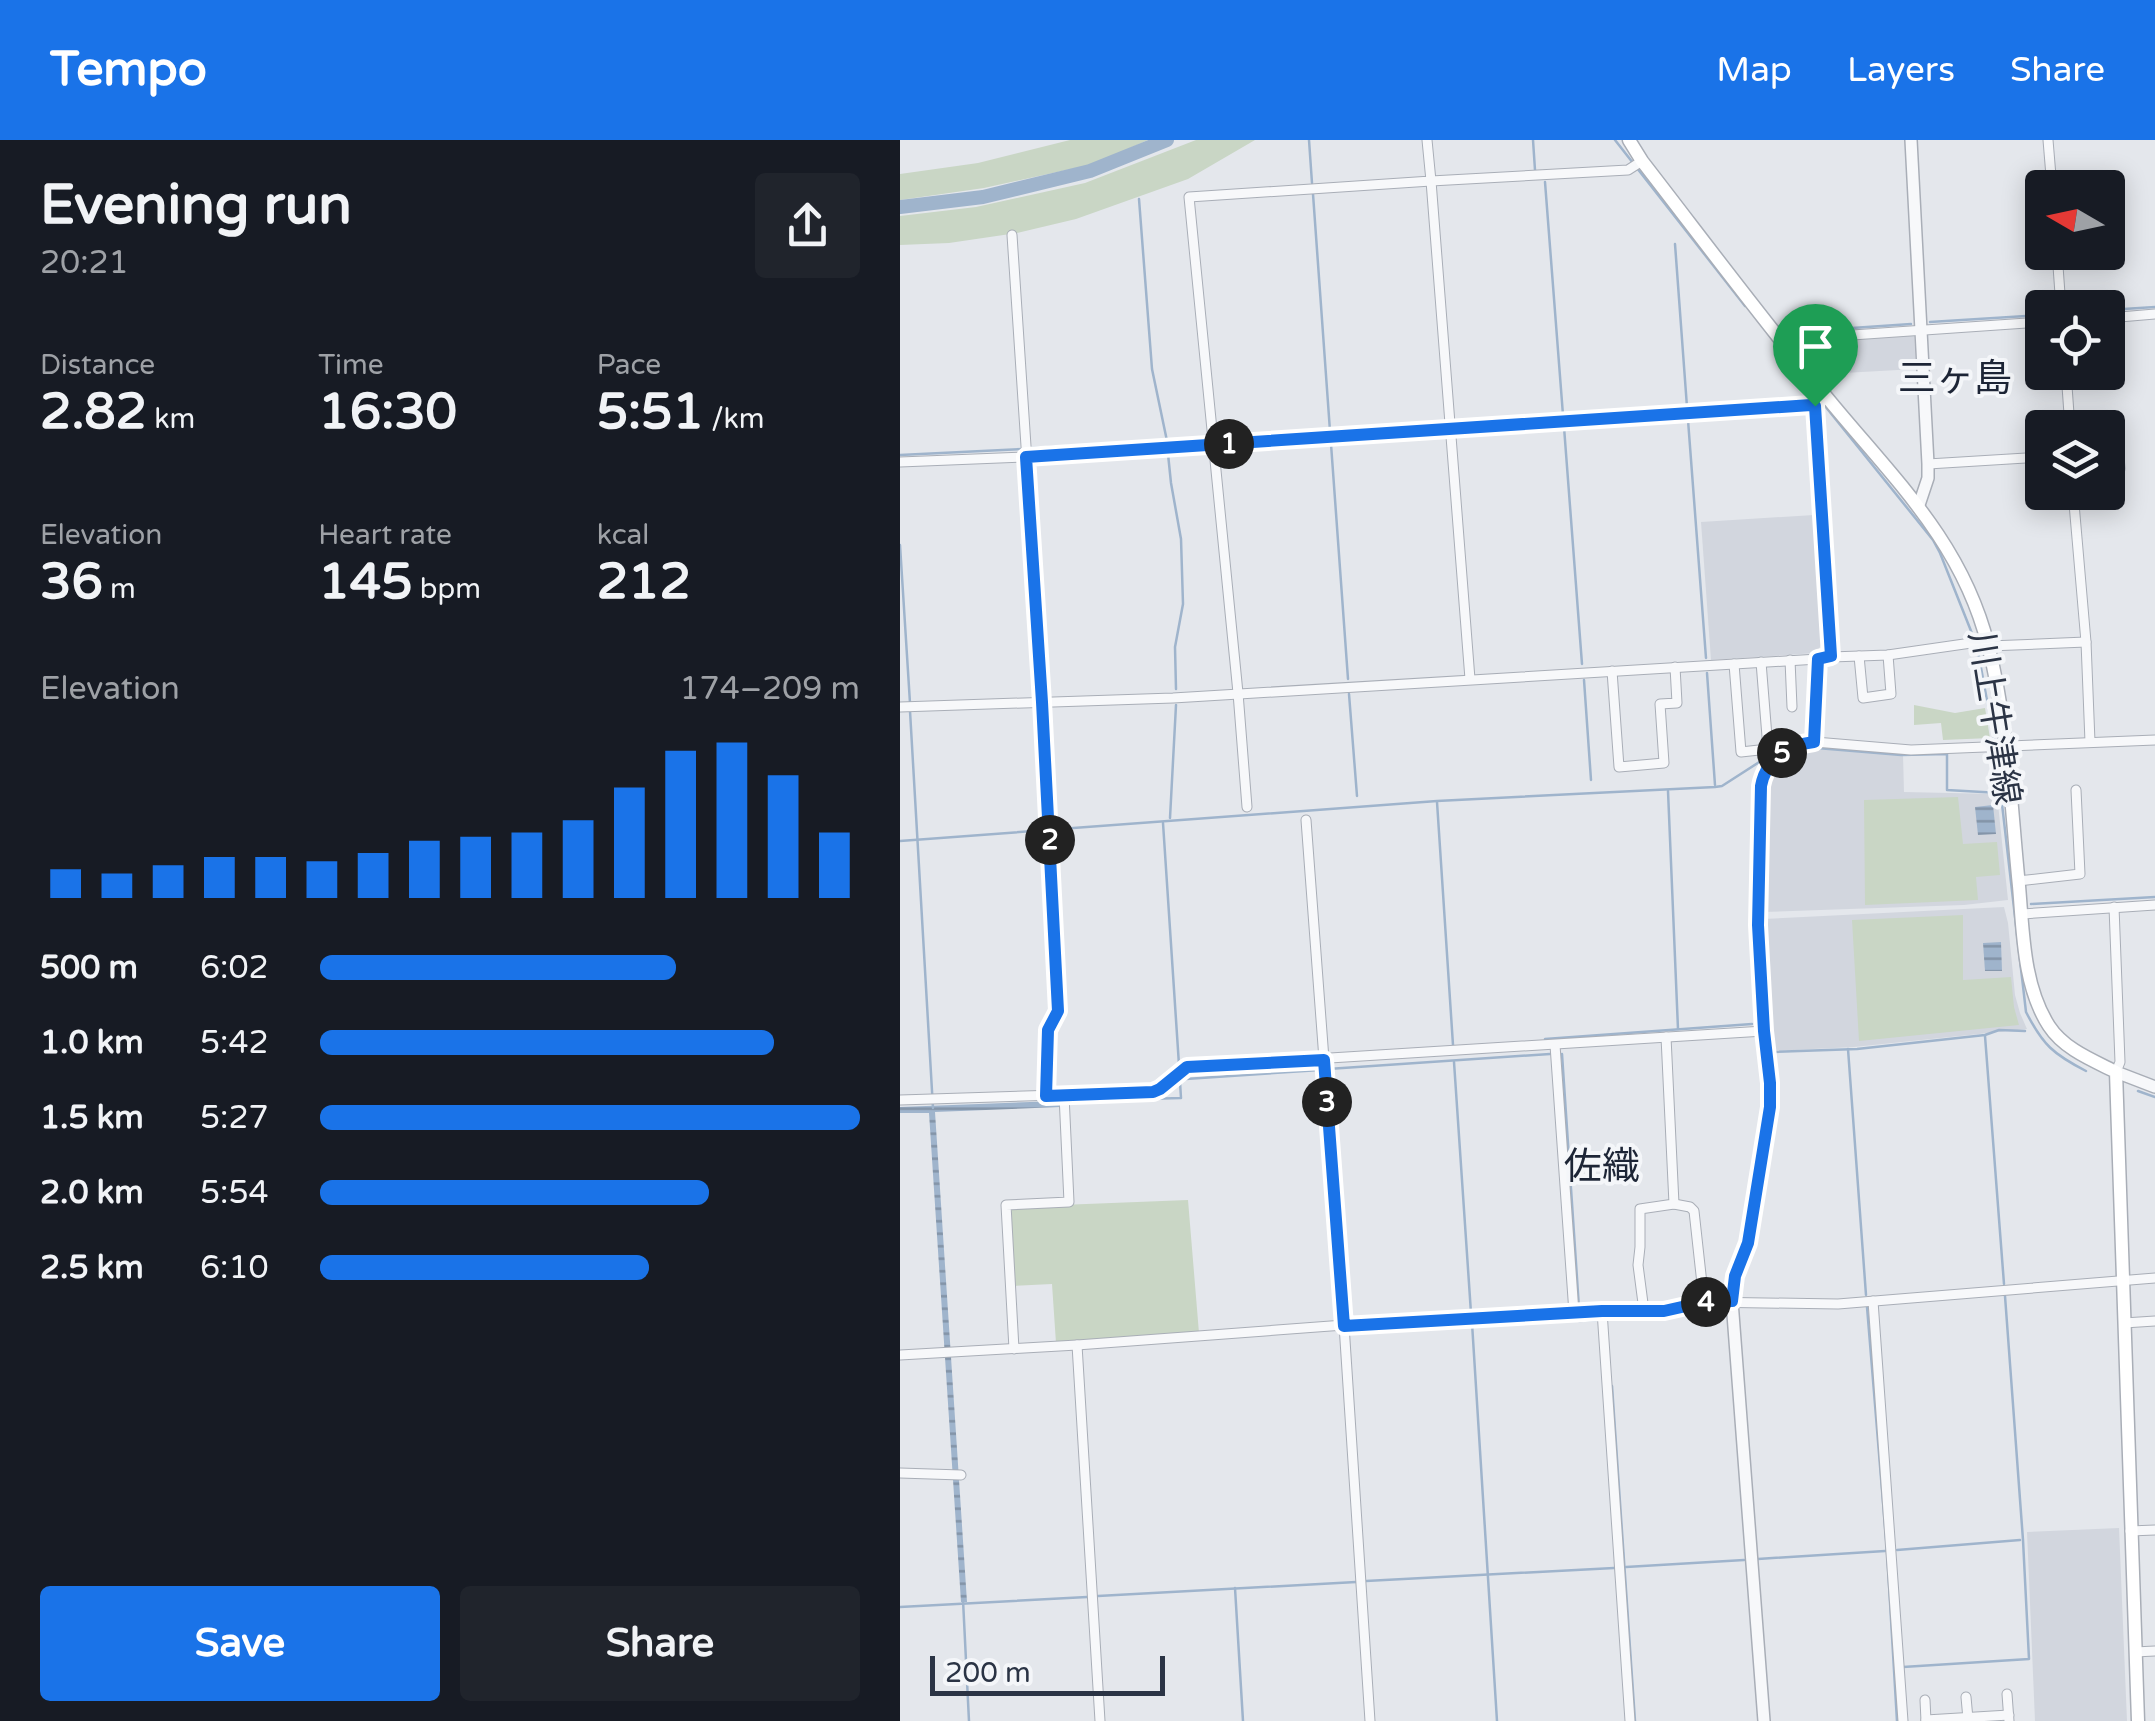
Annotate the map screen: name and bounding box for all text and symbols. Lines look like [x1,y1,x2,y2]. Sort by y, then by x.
text: Tempo [50,41,207,99]
text: Map [1716,49,1792,91]
text: Layers [1847,49,1955,91]
text: Share [2010,49,2105,91]
north arrow [2025,170,2125,270]
map controls [2025,170,2125,510]
text: Evening run [40,173,352,239]
button: share [755,173,860,278]
text: 20:21 [40,244,129,282]
button: locate [2025,290,2125,390]
pin [1773,304,1858,407]
icon: arrive [1788,319,1843,374]
text: Distance [40,348,155,382]
text: Time [318,348,384,382]
text: Pace [597,348,661,382]
district label: 三ヶ島 [1898,356,2012,402]
text: 2.82 [40,382,147,442]
text: 16:30 [318,382,457,442]
text: 5:51 [597,382,704,442]
text: km [147,402,195,436]
text: /km [704,402,765,436]
button: layers [2025,410,2125,510]
pin: 1 [1204,419,1254,469]
text: 1 [1220,427,1238,461]
text: Elevation [40,518,162,552]
text: Heart rate [318,518,452,552]
text: kcal [597,518,649,552]
text: 36 [40,552,103,612]
text: 145 [318,552,413,612]
text: 212 [597,552,691,612]
text: m [103,572,136,606]
text: bpm [413,572,481,606]
street label: 川上牛津線 [1960,628,2028,808]
text: Elevation [40,670,180,708]
text: 174–209 m [680,670,860,708]
pin: 5 [1757,728,1807,778]
text: 5 [1773,736,1791,770]
pin: 2 [1025,815,1075,865]
text: 2 [1041,823,1059,857]
text: 500 m [40,949,138,987]
text: 6:02 [200,949,269,987]
text: 1.0 km [40,1024,144,1062]
text: 5:42 [200,1024,269,1062]
pin: 3 [1302,1077,1352,1127]
text: 3 [1318,1085,1336,1119]
text: 1.5 km [40,1099,144,1137]
text: 5:27 [200,1099,269,1137]
district label: 佐織 [1564,1144,1640,1190]
text: 2.0 km [40,1174,144,1212]
text: 5:54 [200,1174,269,1212]
text: 2.5 km [40,1249,144,1287]
text: 6:10 [200,1249,269,1287]
pin: 4 [1681,1277,1731,1327]
text: 4 [1697,1285,1715,1319]
button: Save [40,1586,440,1701]
button: Share [460,1586,860,1701]
scale bar [930,1651,1165,1696]
text: 200 m [945,1656,1031,1690]

